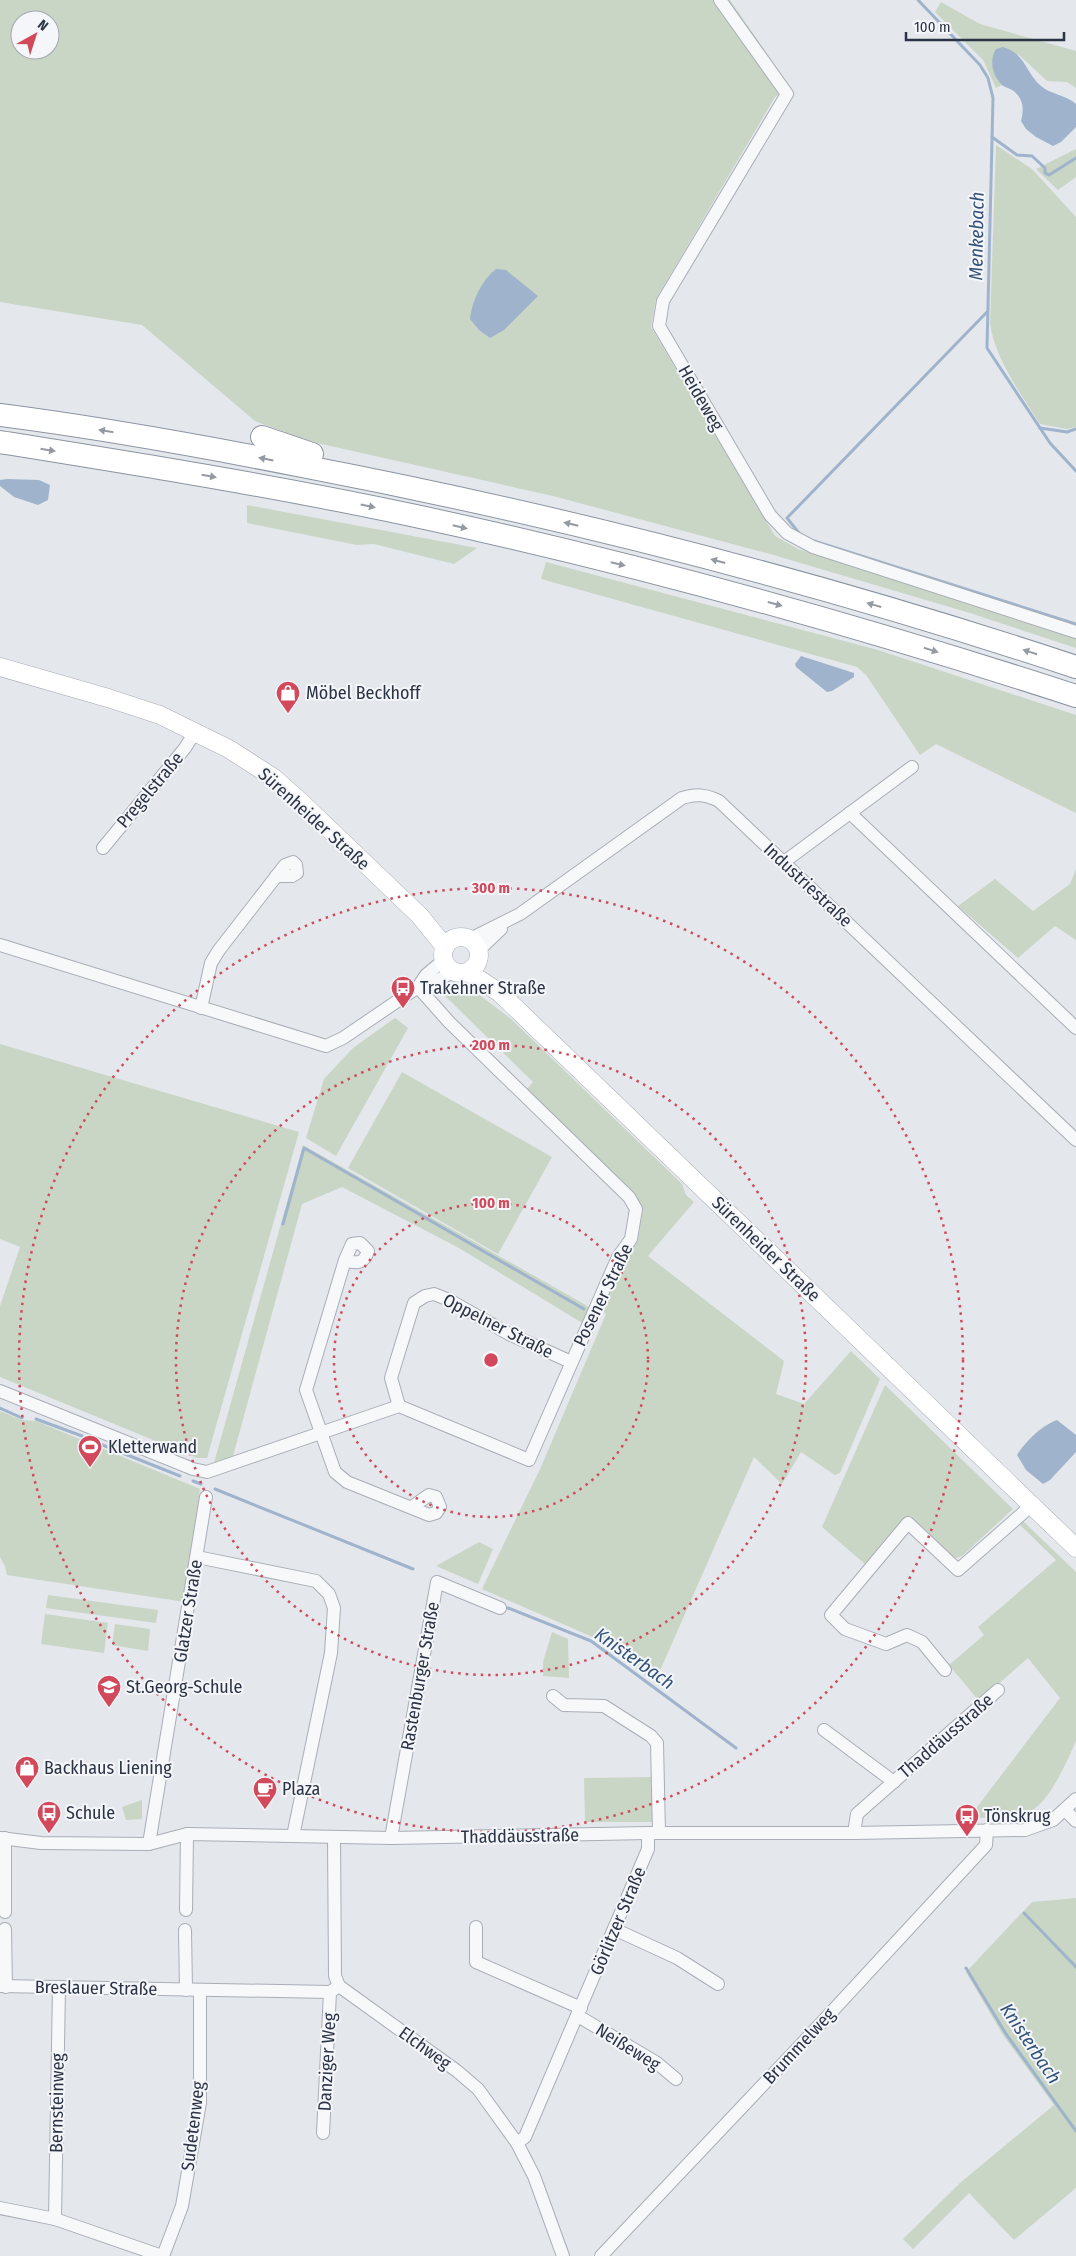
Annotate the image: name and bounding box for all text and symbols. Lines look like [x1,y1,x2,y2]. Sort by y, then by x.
north arrow [10,10,60,60]
scale bar [906,10,1064,42]
text: N [34,16,51,35]
text: 100 m [914,18,951,36]
water label: Menkebach [964,191,989,281]
street label: Heideweg [673,361,729,435]
one-way arrow [98,427,114,435]
one-way arrow [40,446,56,454]
one-way arrow [258,455,274,463]
one-way arrow [201,472,217,480]
one-way arrow [361,503,377,511]
one-way arrow [564,520,579,528]
one-way arrow [452,523,467,531]
one-way arrow [710,557,725,565]
one-way arrow [610,560,626,568]
one-way arrow [867,600,882,608]
one-way arrow [768,601,783,609]
one-way arrow [924,647,939,654]
one-way arrow [1022,647,1037,655]
shop icon: Möbel Beckhoff [275,680,301,714]
place label: Möbel Beckhoff [306,682,422,704]
street label: Pregelstraße [112,748,188,832]
street label: Sürenheider Straße [254,763,374,875]
street label: Industriestraße [759,838,857,932]
text: 300 m [471,879,510,897]
bus stop icon: Trakehner Straße [390,975,416,1009]
place label: Trakehner Straße [420,977,546,999]
text: 200 m [471,1036,510,1054]
street label: Sürenheider Straße [707,1192,825,1306]
text: 100 m [472,1194,510,1212]
street label: Posener Straße [569,1240,637,1350]
street label: Oppelner Straße [439,1289,557,1363]
centre of rings [482,1351,500,1369]
sports icon: Kletterwand [77,1434,103,1468]
place label: Kletterwand [108,1436,197,1458]
street label: Glatzer Straße [169,1558,207,1664]
street label: Rastenburger Straße [396,1600,444,1752]
water label: Knisterbach [590,1623,679,1694]
school or university icon: St.Georg-Schule [96,1674,122,1708]
place label: St.Georg-Schule [126,1676,242,1698]
street label: Thaddäusstraße [894,1689,998,1783]
shop icon: Backhaus Liening [14,1755,40,1789]
place label: Backhaus Liening [44,1757,172,1779]
cafe icon: Plaza [252,1776,278,1810]
place label: Plaza [282,1778,321,1800]
bus stop icon: Schule [36,1800,62,1834]
place label: Schule [66,1802,115,1824]
bus stop icon: Tönskrug [954,1803,980,1837]
place label: Tönskrug [984,1805,1051,1827]
street label: Thaddäusstraße [461,1824,579,1848]
street label: Görlitzer Straße [585,1863,651,1978]
street label: Breslauer Straße [35,1976,157,2000]
water label: Knisterbach [995,1999,1066,2088]
street label: Brummelweg [758,2003,840,2089]
street label: Danziger Weg [313,2012,341,2112]
street label: Neißeweg [592,2019,665,2076]
street label: Elchweg [395,2022,456,2075]
street label: Bernsteinweg [45,2052,69,2153]
street label: Sudetenweg [177,2079,209,2172]

